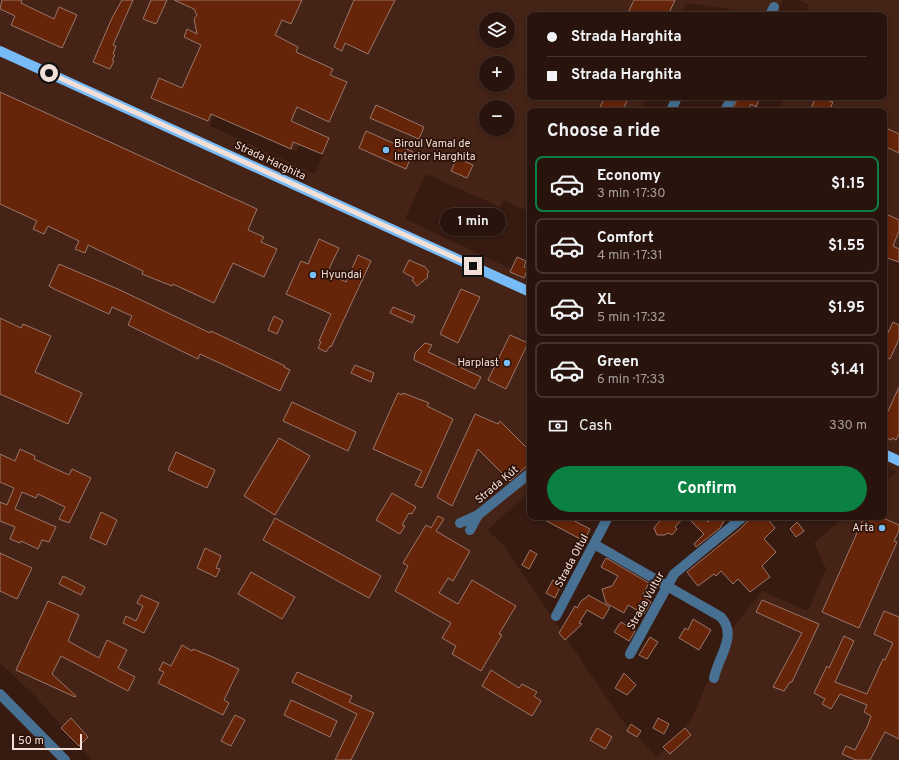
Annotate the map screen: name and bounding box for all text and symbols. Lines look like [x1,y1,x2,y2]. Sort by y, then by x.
map controls [479,12,515,136]
button: layers [479,12,515,48]
text: Strada Harghita [571,28,682,47]
button: + [479,56,515,92]
route start [40,64,58,82]
text: Strada Harghita [571,66,682,85]
button: − [479,100,515,136]
text: Choose a ride [547,120,660,143]
place label: Biroul Vamal de Interior Harghita [394,137,476,164]
street label: Strada Harghita [232,138,308,184]
marker: Biroul Vamal de Interior Harghita [381,145,391,155]
icon: car [549,166,585,202]
text: Economy [597,167,661,186]
text: $1.15 [831,175,865,194]
text: 3 min · 17:30 [597,186,666,202]
callout: 1 min [440,208,506,236]
text: 1 min [457,214,489,230]
icon: car [549,228,585,264]
text: Comfort [597,229,654,248]
text: $1.55 [828,237,865,256]
text: 4 min · 17:31 [597,248,663,264]
route end [464,257,482,275]
place label: Hyundai [321,268,362,282]
marker: Hyundai [308,270,318,280]
icon: car [549,290,585,326]
text: XL [597,291,615,310]
text: $1.95 [828,299,865,318]
text: 5 min · 17:32 [597,310,665,326]
icon: car [549,352,585,388]
text: Green [597,353,639,372]
place label: Harplast [457,356,499,370]
marker: Harplast [502,358,512,368]
text: $1.41 [831,361,865,380]
text: 6 min · 17:33 [597,372,665,388]
icon: cash [547,415,569,437]
text: Cash [579,417,612,436]
text: 330 m [829,418,867,434]
street label: Strada Kút [472,463,522,507]
button: Confirm [547,466,867,512]
place label: Arta [852,521,874,535]
marker: Arta [877,523,887,533]
street label: Strada Oltul [552,532,592,590]
street label: Strada Vultur [624,569,668,633]
scale bar [12,732,82,751]
text: 50 m [18,734,44,748]

